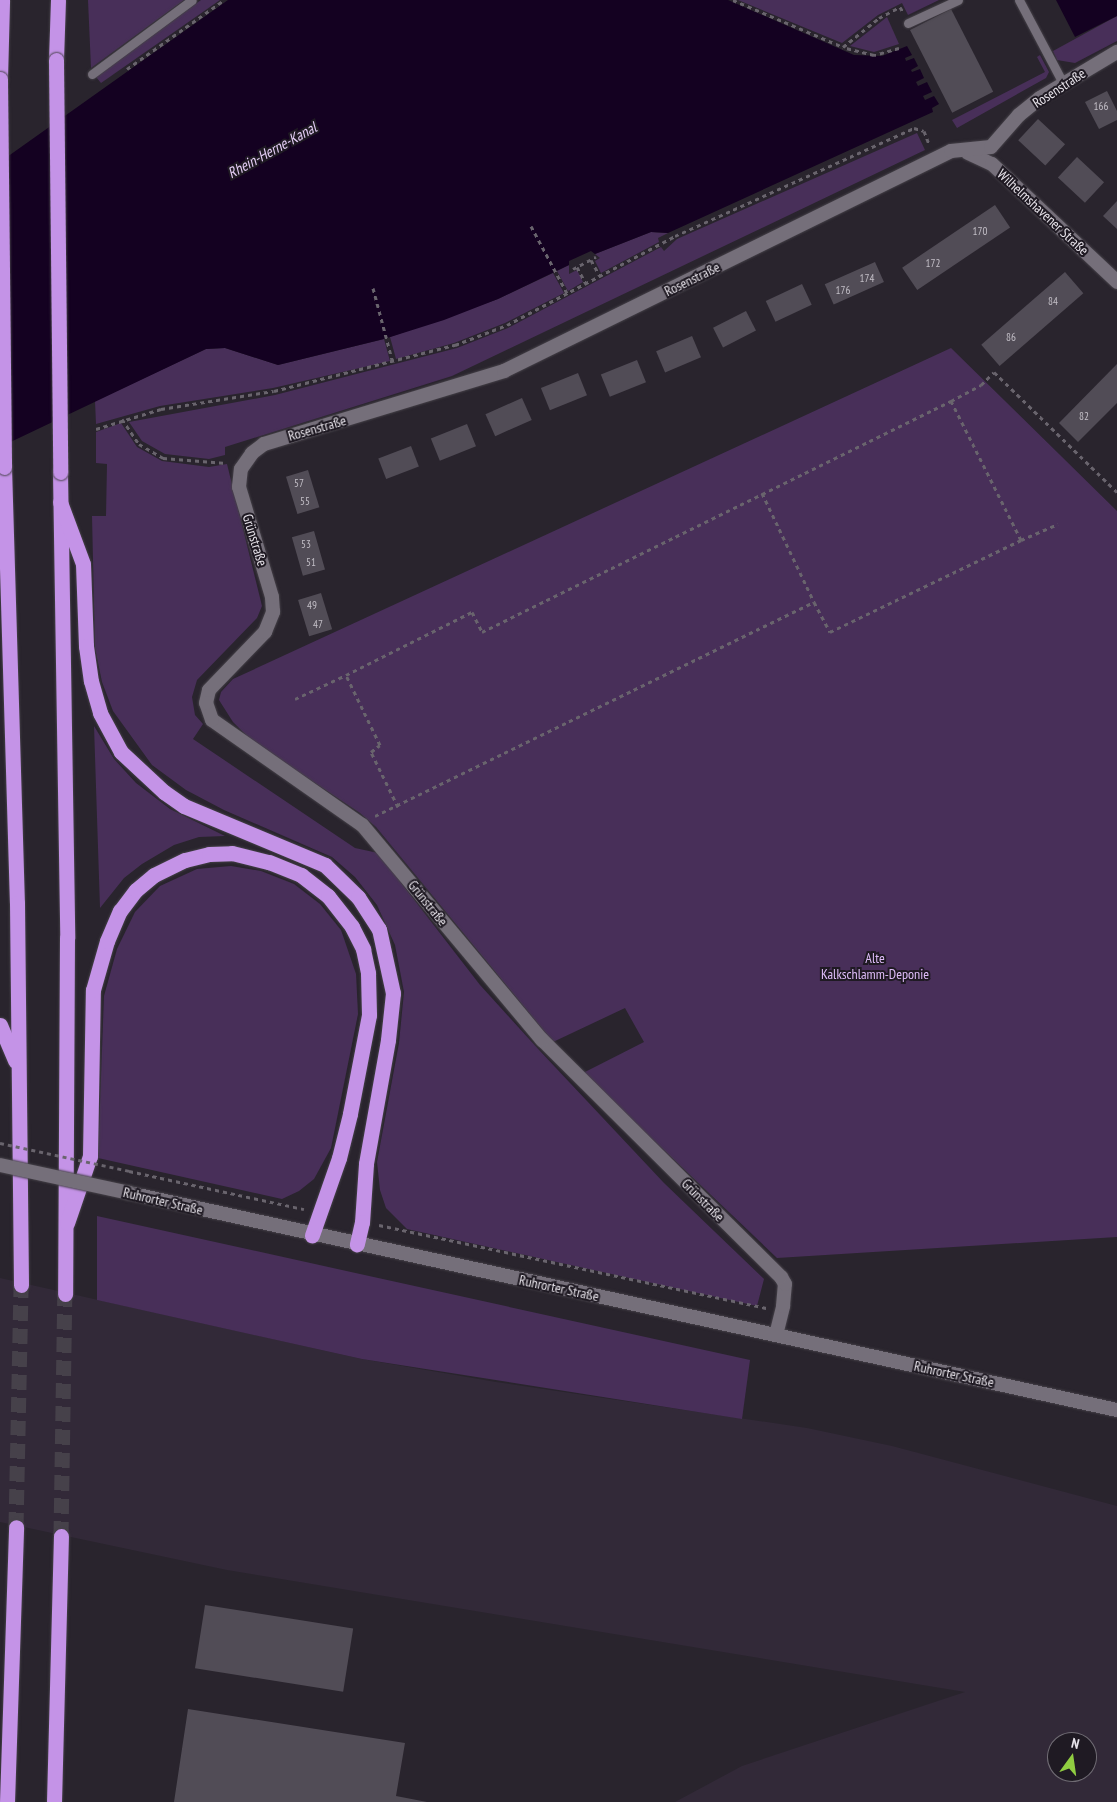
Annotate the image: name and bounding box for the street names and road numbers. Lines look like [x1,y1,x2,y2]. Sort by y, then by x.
street label: Rosenstraße [1029,65,1089,111]
street label: Wilhelmshavener Straße [994,165,1092,259]
street label: Rosenstraße [662,258,722,300]
street label: Rosenstraße [286,412,348,444]
street label: Grünstraße [239,512,271,568]
street label: Grünstraße [405,877,451,929]
street label: Grünstraße [678,1175,728,1225]
street label: Ruhrorter Straße [122,1184,204,1218]
street label: Ruhrorter Straße [518,1271,600,1305]
street label: Ruhrorter Straße [913,1357,995,1391]

